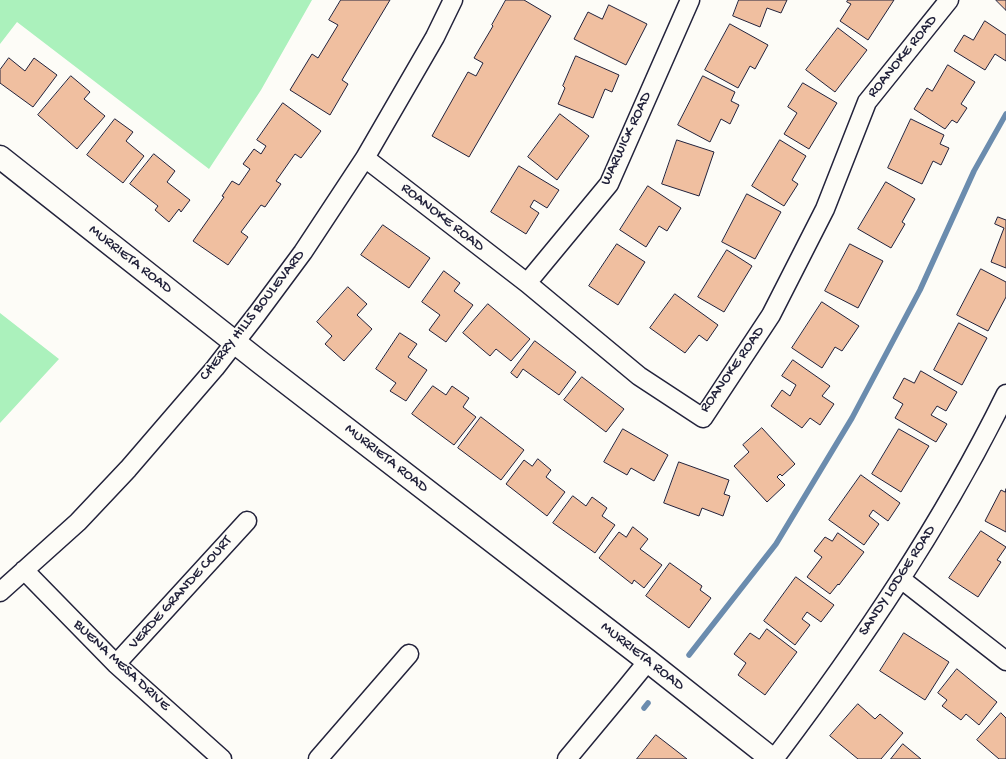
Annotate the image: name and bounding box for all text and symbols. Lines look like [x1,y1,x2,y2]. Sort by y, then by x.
street label: ROANOKE ROAD [864,12,942,102]
street label: WARWICK ROAD [597,89,657,189]
street label: ROANOKE ROAD [397,180,487,256]
street label: MURRIETA ROAD [84,222,176,298]
street label: CHERRY HILLS BOULEVARD [196,247,310,385]
street label: ROANOKE ROAD [697,323,769,417]
street label: MURRIETA ROAD [340,421,432,497]
street label: SANDY LODGE ROAD [856,522,940,640]
street label: VERDE GRANDE COURT [125,533,237,653]
street label: BUENA MESA DRIVE [69,616,173,716]
street label: MURRIETA ROAD [596,619,688,695]

